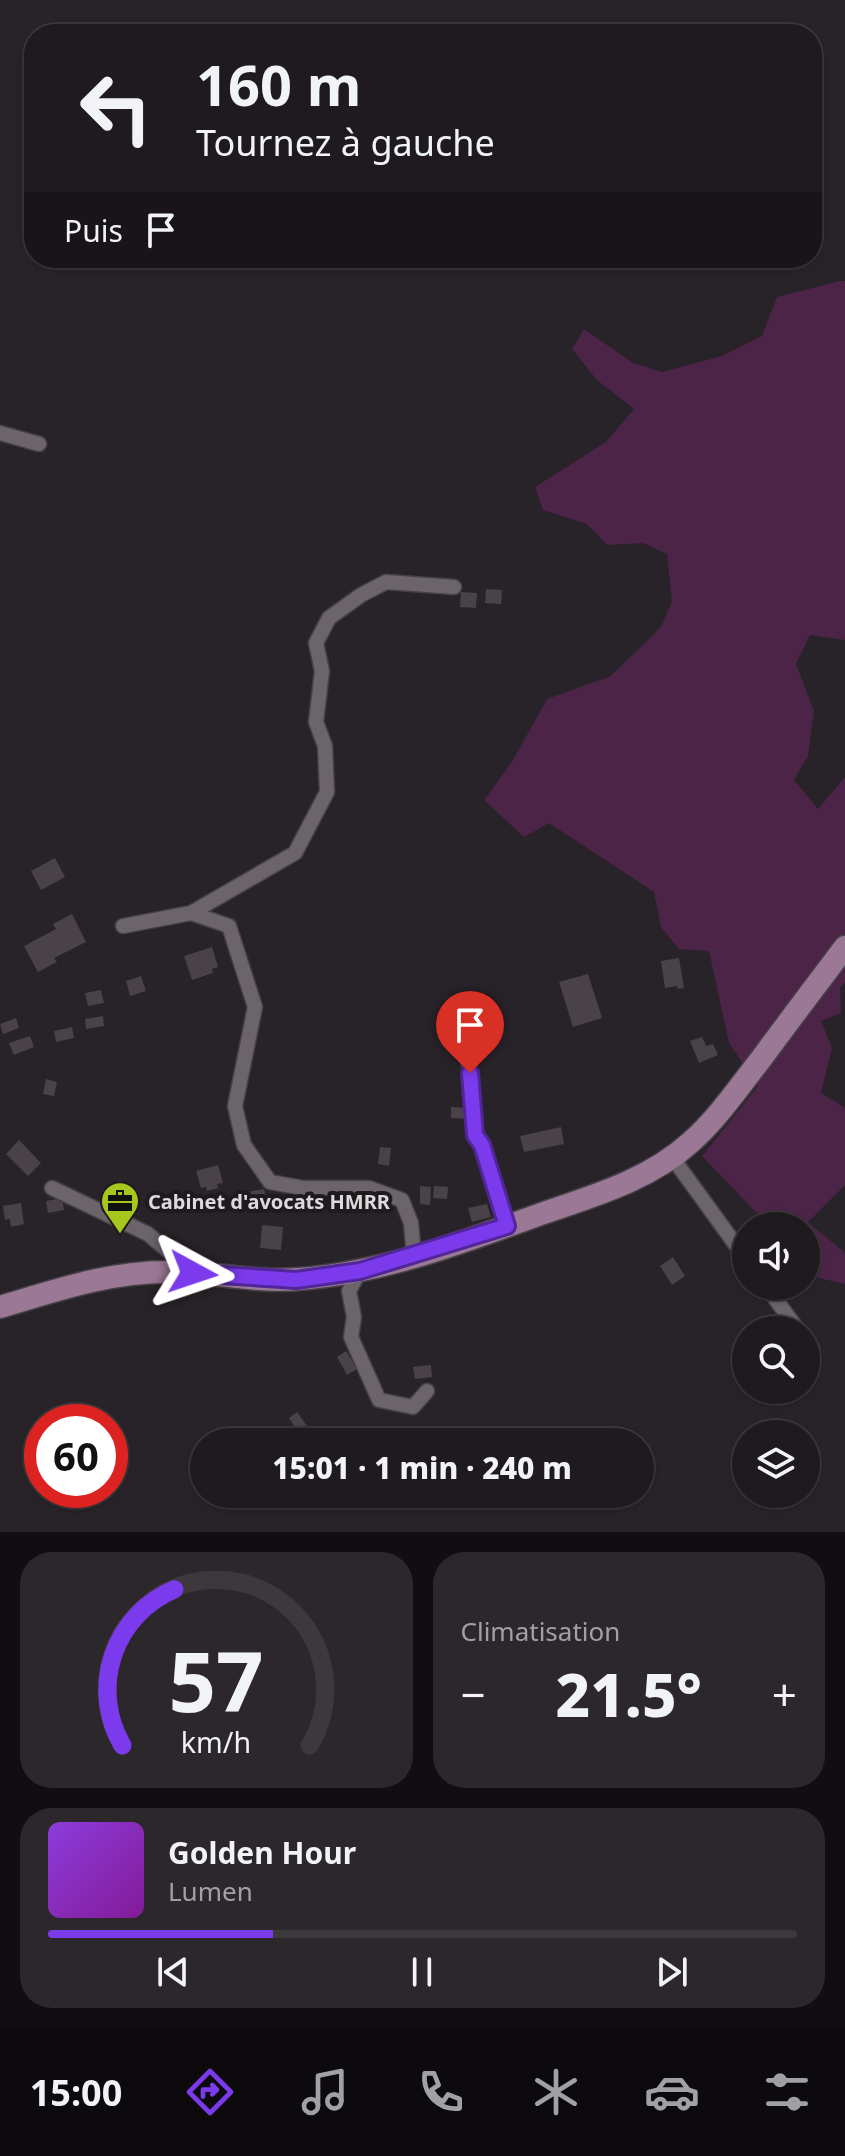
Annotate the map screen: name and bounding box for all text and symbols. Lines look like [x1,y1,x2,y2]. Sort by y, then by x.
text: 160 m [196,46,361,122]
icon: left [64,56,168,160]
text: Tournez à gauche [196,118,495,167]
icon: arrive [139,208,183,252]
text: Puis [64,210,123,251]
pin [436,991,504,1073]
icon: arrive [448,1003,492,1047]
office icon: Cabinet d'avocats HMRR [99,1180,141,1235]
place label: Cabinet d'avocats HMRR [148,1188,391,1215]
map controls [732,1212,820,1508]
button: sound [732,1212,820,1300]
position arrow [151,1231,235,1315]
button: search [732,1316,820,1404]
speed limit sign: 60 [24,1404,128,1508]
button: layers [732,1420,820,1508]
text: 15:01 · 1 min · 240 m [272,1447,572,1488]
text: Climatisation [461,1613,620,1649]
text: 57 [169,1623,264,1736]
text: 21.5° [555,1653,702,1735]
text: − [461,1664,486,1724]
text: + [772,1664,797,1724]
text: km/h [181,1722,251,1761]
text: Golden Hour [168,1832,356,1873]
text: Lumen [168,1873,253,1909]
icon: previous [151,1950,195,1994]
icon: pause [400,1950,444,1994]
icon: next [650,1950,694,1994]
icon: directions [182,2064,238,2120]
icon: music [297,2064,353,2120]
icon: phone [413,2064,469,2120]
icon: climate [528,2064,584,2120]
icon: car [644,2064,700,2120]
icon: filters [759,2064,815,2120]
text: 15:00 [30,2068,122,2117]

